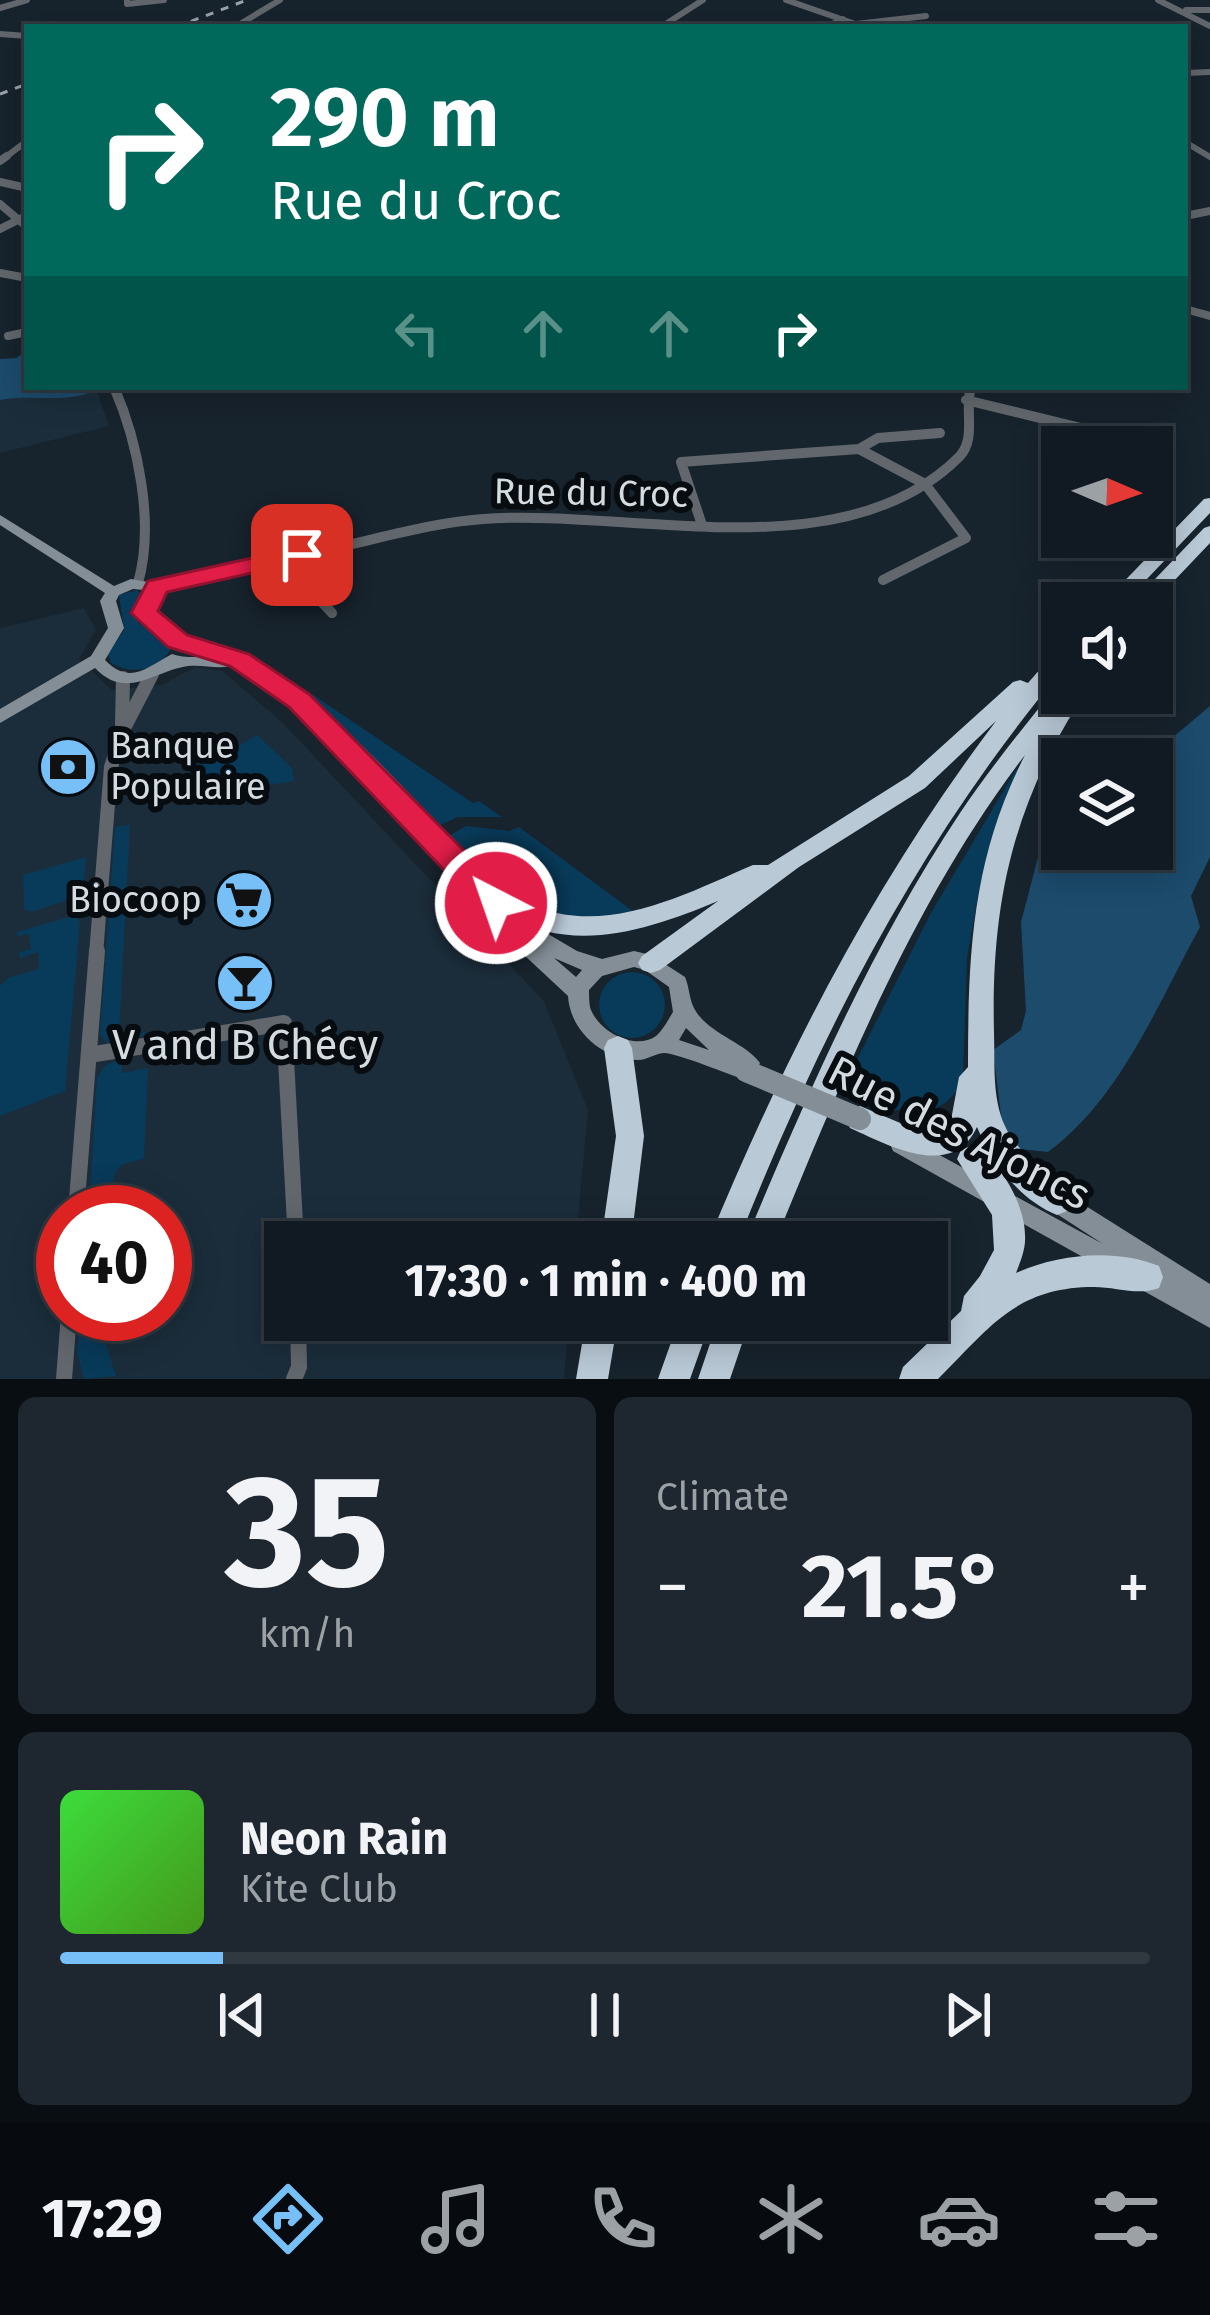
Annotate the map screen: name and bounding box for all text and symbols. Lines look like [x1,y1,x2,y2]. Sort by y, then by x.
text: 290 m [270,67,500,168]
icon: right [72,72,228,228]
text: Rue du Croc [270,169,562,233]
icon: left [384,300,450,366]
icon: ahead [510,300,576,366]
icon: ahead [636,300,702,366]
icon: right [762,300,828,366]
north arrow [1041,426,1173,558]
map controls [1041,426,1173,870]
street label: Rue du Croc [493,469,689,517]
pin [251,504,353,606]
icon: arrive [269,522,335,588]
button: sound [1041,582,1173,714]
place label: Banque Populaire [110,724,266,809]
bank icon: Banque Populaire [37,736,99,798]
button: layers [1041,738,1173,870]
position arrow [433,840,559,966]
supermarket icon: Biocoop [213,869,275,931]
place label: Biocoop [69,878,202,922]
bar icon: V and B Chécy [214,952,276,1014]
place label: V and B Chécy [112,1020,378,1070]
street label: Rue des Ajoncs [820,1046,1098,1220]
speed limit sign: 40 [36,1185,192,1341]
text: 17:30 · 1 min · 400 m [405,1254,807,1308]
text: 35 [225,1439,389,1626]
text: Climate [656,1474,789,1520]
text: 21.5° [802,1533,1005,1641]
text: − [656,1548,689,1627]
text: + [1117,1548,1150,1627]
text: km/h [259,1611,355,1657]
text: Neon Rain [240,1812,448,1866]
text: Kite Club [240,1866,398,1912]
icon: previous [209,1982,275,2048]
icon: pause [572,1982,638,2048]
icon: next [935,1982,1001,2048]
icon: directions [246,2177,330,2261]
icon: music [414,2177,498,2261]
icon: phone [581,2177,665,2261]
icon: climate [749,2177,833,2261]
icon: car [917,2177,1001,2261]
icon: filters [1084,2177,1168,2261]
text: 17:29 [42,2187,163,2251]

